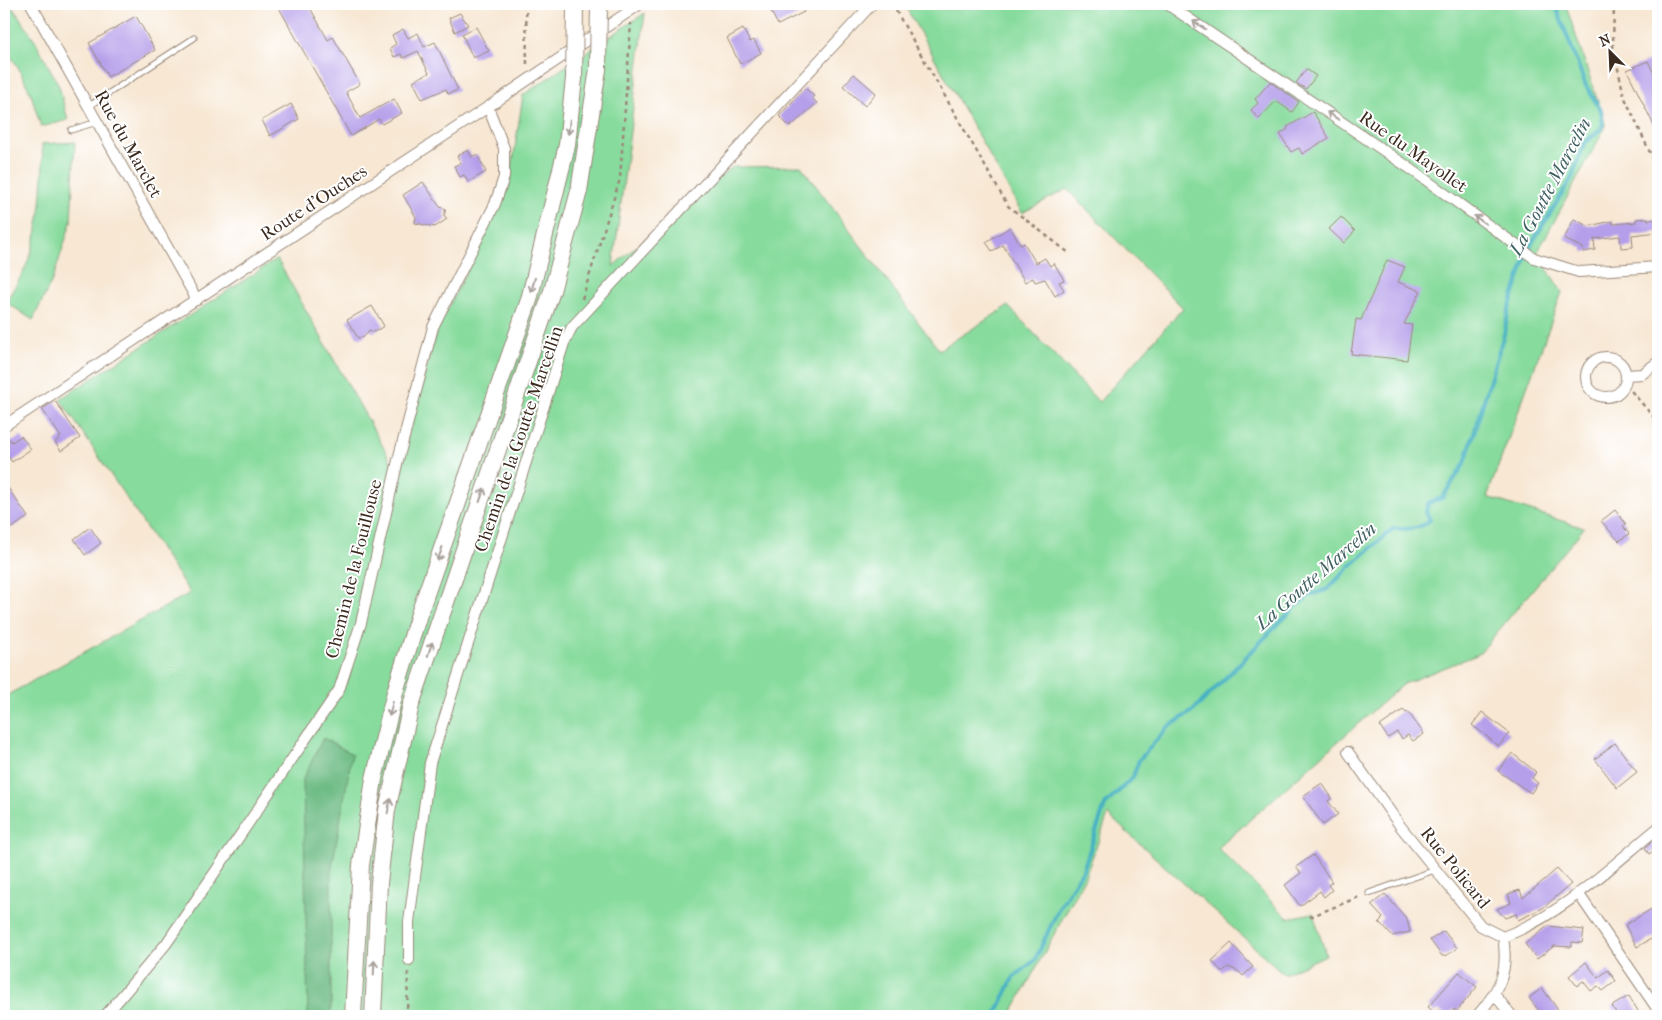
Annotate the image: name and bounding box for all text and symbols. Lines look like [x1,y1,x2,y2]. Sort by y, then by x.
one-way arrow [1192,20,1206,30]
north arrow [1584,28,1634,78]
text: N [1597,31,1614,51]
street label: Rue du Marclet [90,86,167,202]
street label: Rue du Mayollet [1355,107,1472,197]
one-way arrow [1327,111,1341,121]
water label: La Goutte Marcelin [1503,114,1596,261]
one-way arrow [564,119,574,135]
street label: Route d'Ouches [257,161,371,245]
one-way arrow [1473,215,1487,225]
one-way arrow [528,277,537,293]
street label: Chemin de la Goutte Marcellin [470,323,568,555]
street label: Chemin de la Fouillouse [322,477,386,661]
one-way arrow [477,487,487,503]
water label: La Goutte Marcelin [1250,518,1381,636]
one-way arrow [435,546,444,562]
one-way arrow [426,641,435,657]
one-way arrow [386,701,395,717]
one-way arrow [384,798,394,814]
street label: Rue Policard [1416,823,1494,913]
one-way arrow [370,960,379,976]

